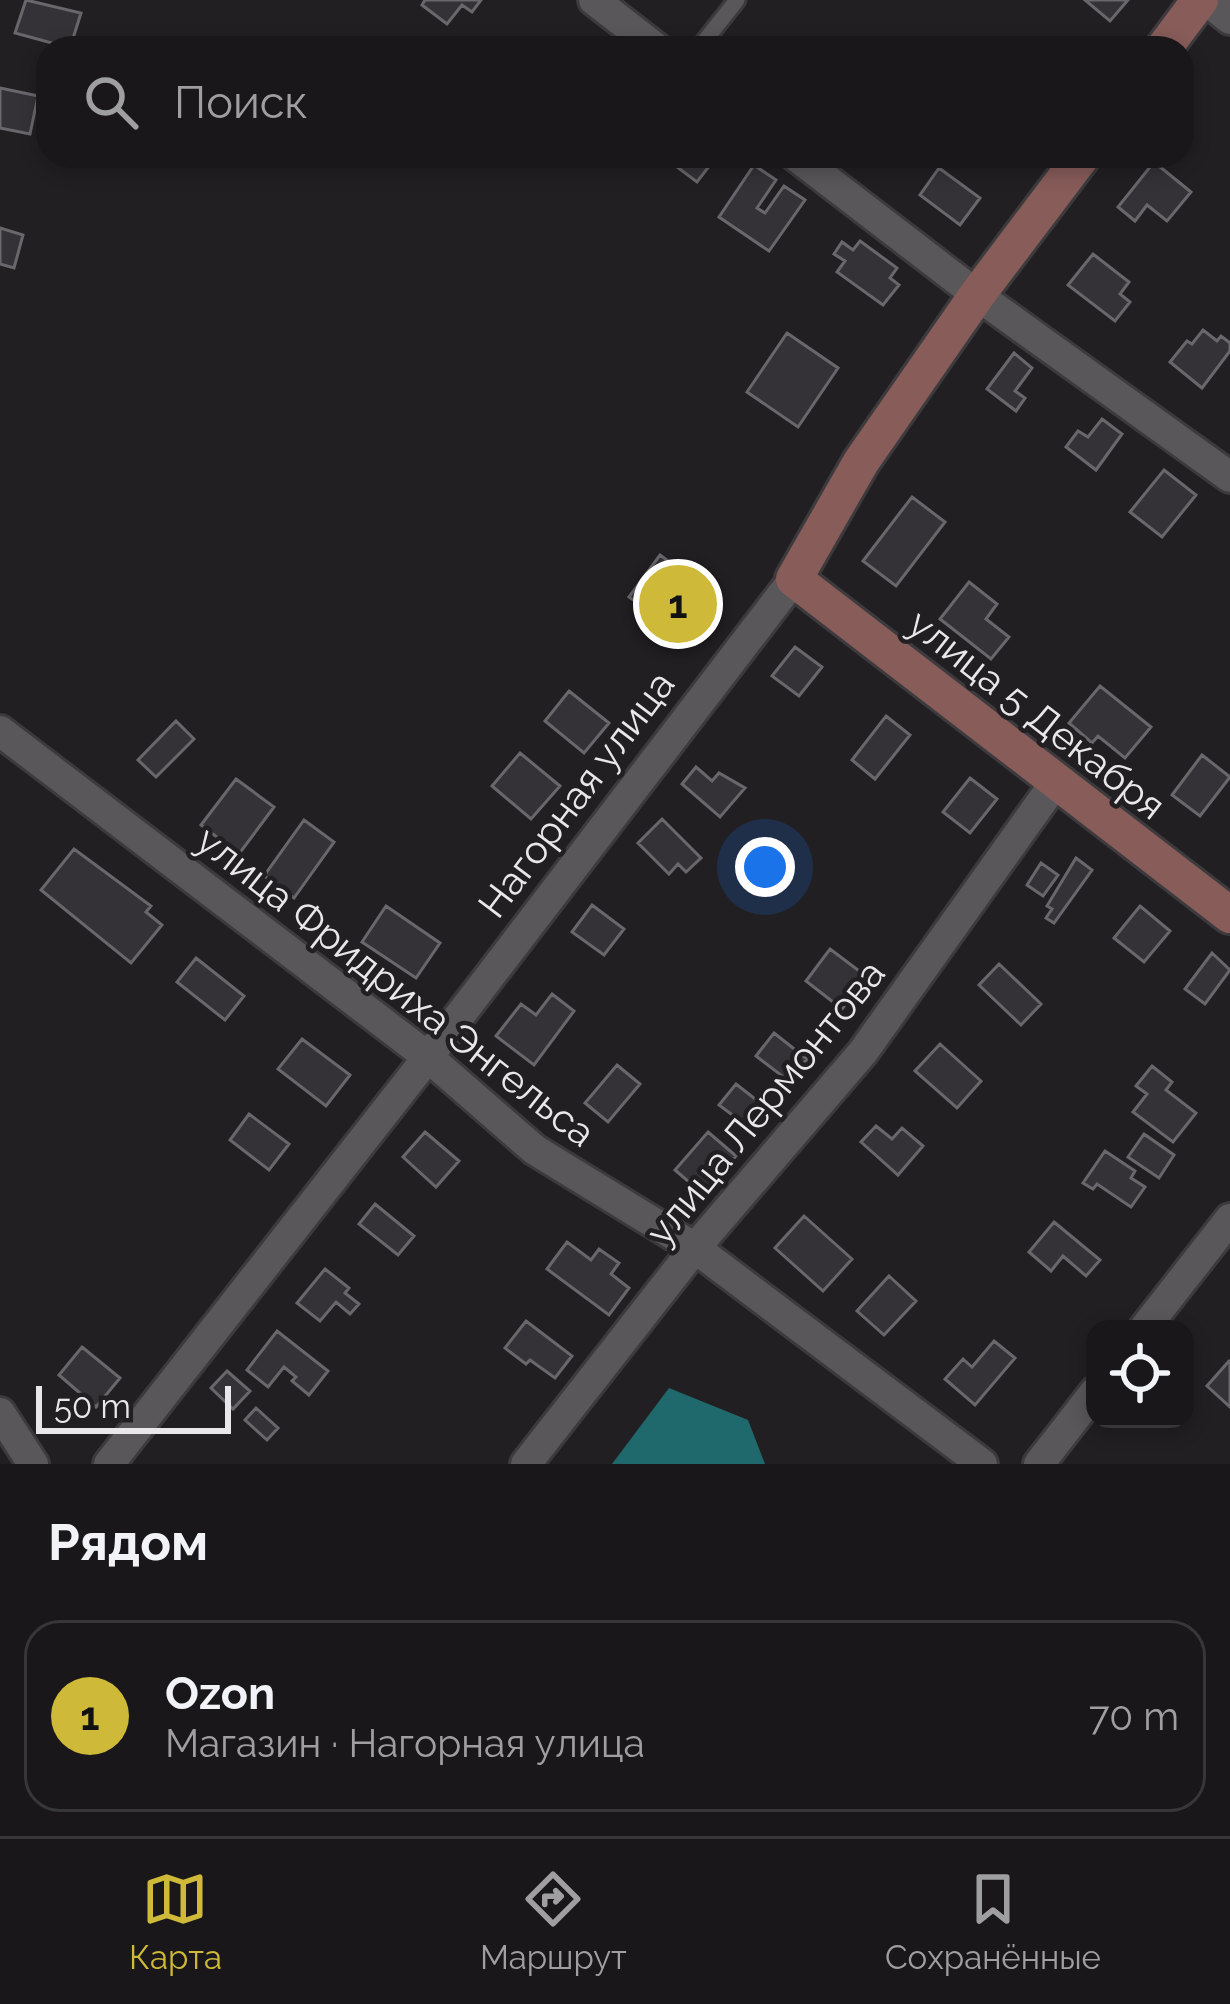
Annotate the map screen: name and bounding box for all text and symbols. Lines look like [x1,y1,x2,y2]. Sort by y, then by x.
search box [36,36,1194,168]
icon: search [78,69,144,135]
text: Поиск [174,76,308,129]
pin: 1 [639,559,717,649]
street label: улица 5 Декабря [900,600,1174,828]
street label: Нагорная улица [468,662,684,926]
street label: улица Фридриха Энгельса [188,816,604,1156]
your location [735,837,795,897]
street label: улица Лермонтова [636,950,894,1254]
map controls [1086,1320,1194,1428]
button: locate [1086,1320,1194,1428]
scale bar [36,1380,231,1433]
text: 50 m [54,1387,131,1426]
text: Рядом [48,1512,208,1572]
text: Ozon [165,1667,275,1720]
text: 1 [80,1693,100,1739]
text: 70 m [1089,1693,1179,1739]
text: Магазин · Нагорная улица [165,1720,645,1766]
tab: Карта [129,1866,222,1977]
tab: Маршрут [480,1866,627,1977]
tab: Сохранённые [885,1866,1101,1977]

